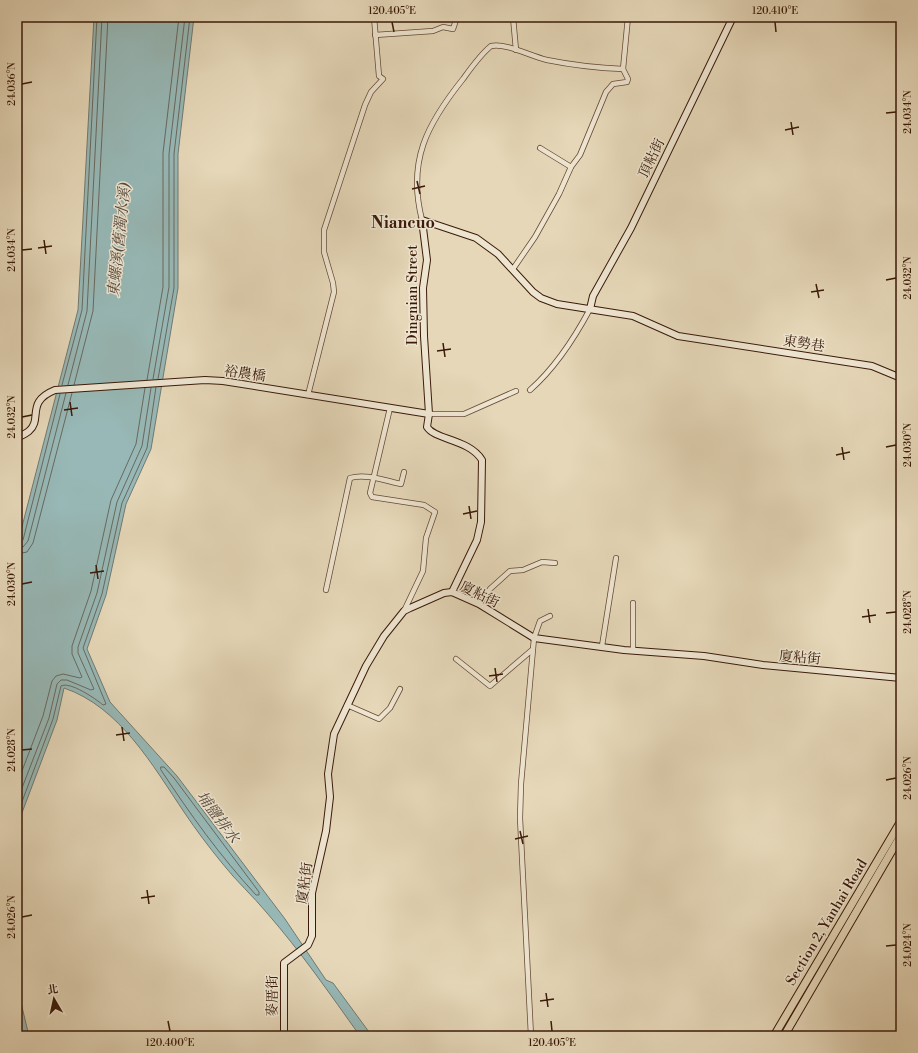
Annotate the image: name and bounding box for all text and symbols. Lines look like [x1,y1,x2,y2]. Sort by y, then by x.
text: 120.405°E [368,5,416,17]
text: 120.410°E [752,5,798,17]
text: 24.036°N [6,62,18,106]
text: 24.034°N [902,90,914,134]
street label: 頂粘街 [635,136,669,181]
water label: 東螺溪(舊濁水溪) [104,182,135,298]
district label: Niancuo [371,213,435,233]
text: 24.034°N [6,228,18,272]
street label: Dingnian Street [404,245,422,345]
text: 24.032°N [902,256,914,299]
street label: 東勢巷 [782,332,826,356]
street label: 裕農橋 [223,362,267,386]
text: 24.032°N [6,395,18,438]
text: 24.030°N [902,423,914,467]
text: 24.030°N [6,562,18,606]
street label: 廈粘街 [457,578,502,612]
text: 24.028°N [902,590,914,634]
street label: 廈粘街 [778,647,822,669]
text: 24.028°N [6,728,18,772]
text: 24.026°N [902,756,914,800]
water label: 埔鹽排水 [192,788,244,849]
street label: Section 2, Yanhai Road [782,856,872,989]
street label: 廈粘街 [293,861,317,905]
text: 24.026°N [6,895,18,939]
text: 24.024°N [902,923,914,967]
street label: 麥厝街 [264,975,282,1017]
north arrow [34,979,74,1019]
text: 北 [46,982,59,998]
text: 120.400°E [146,1037,195,1049]
text: 120.405°E [528,1037,576,1049]

